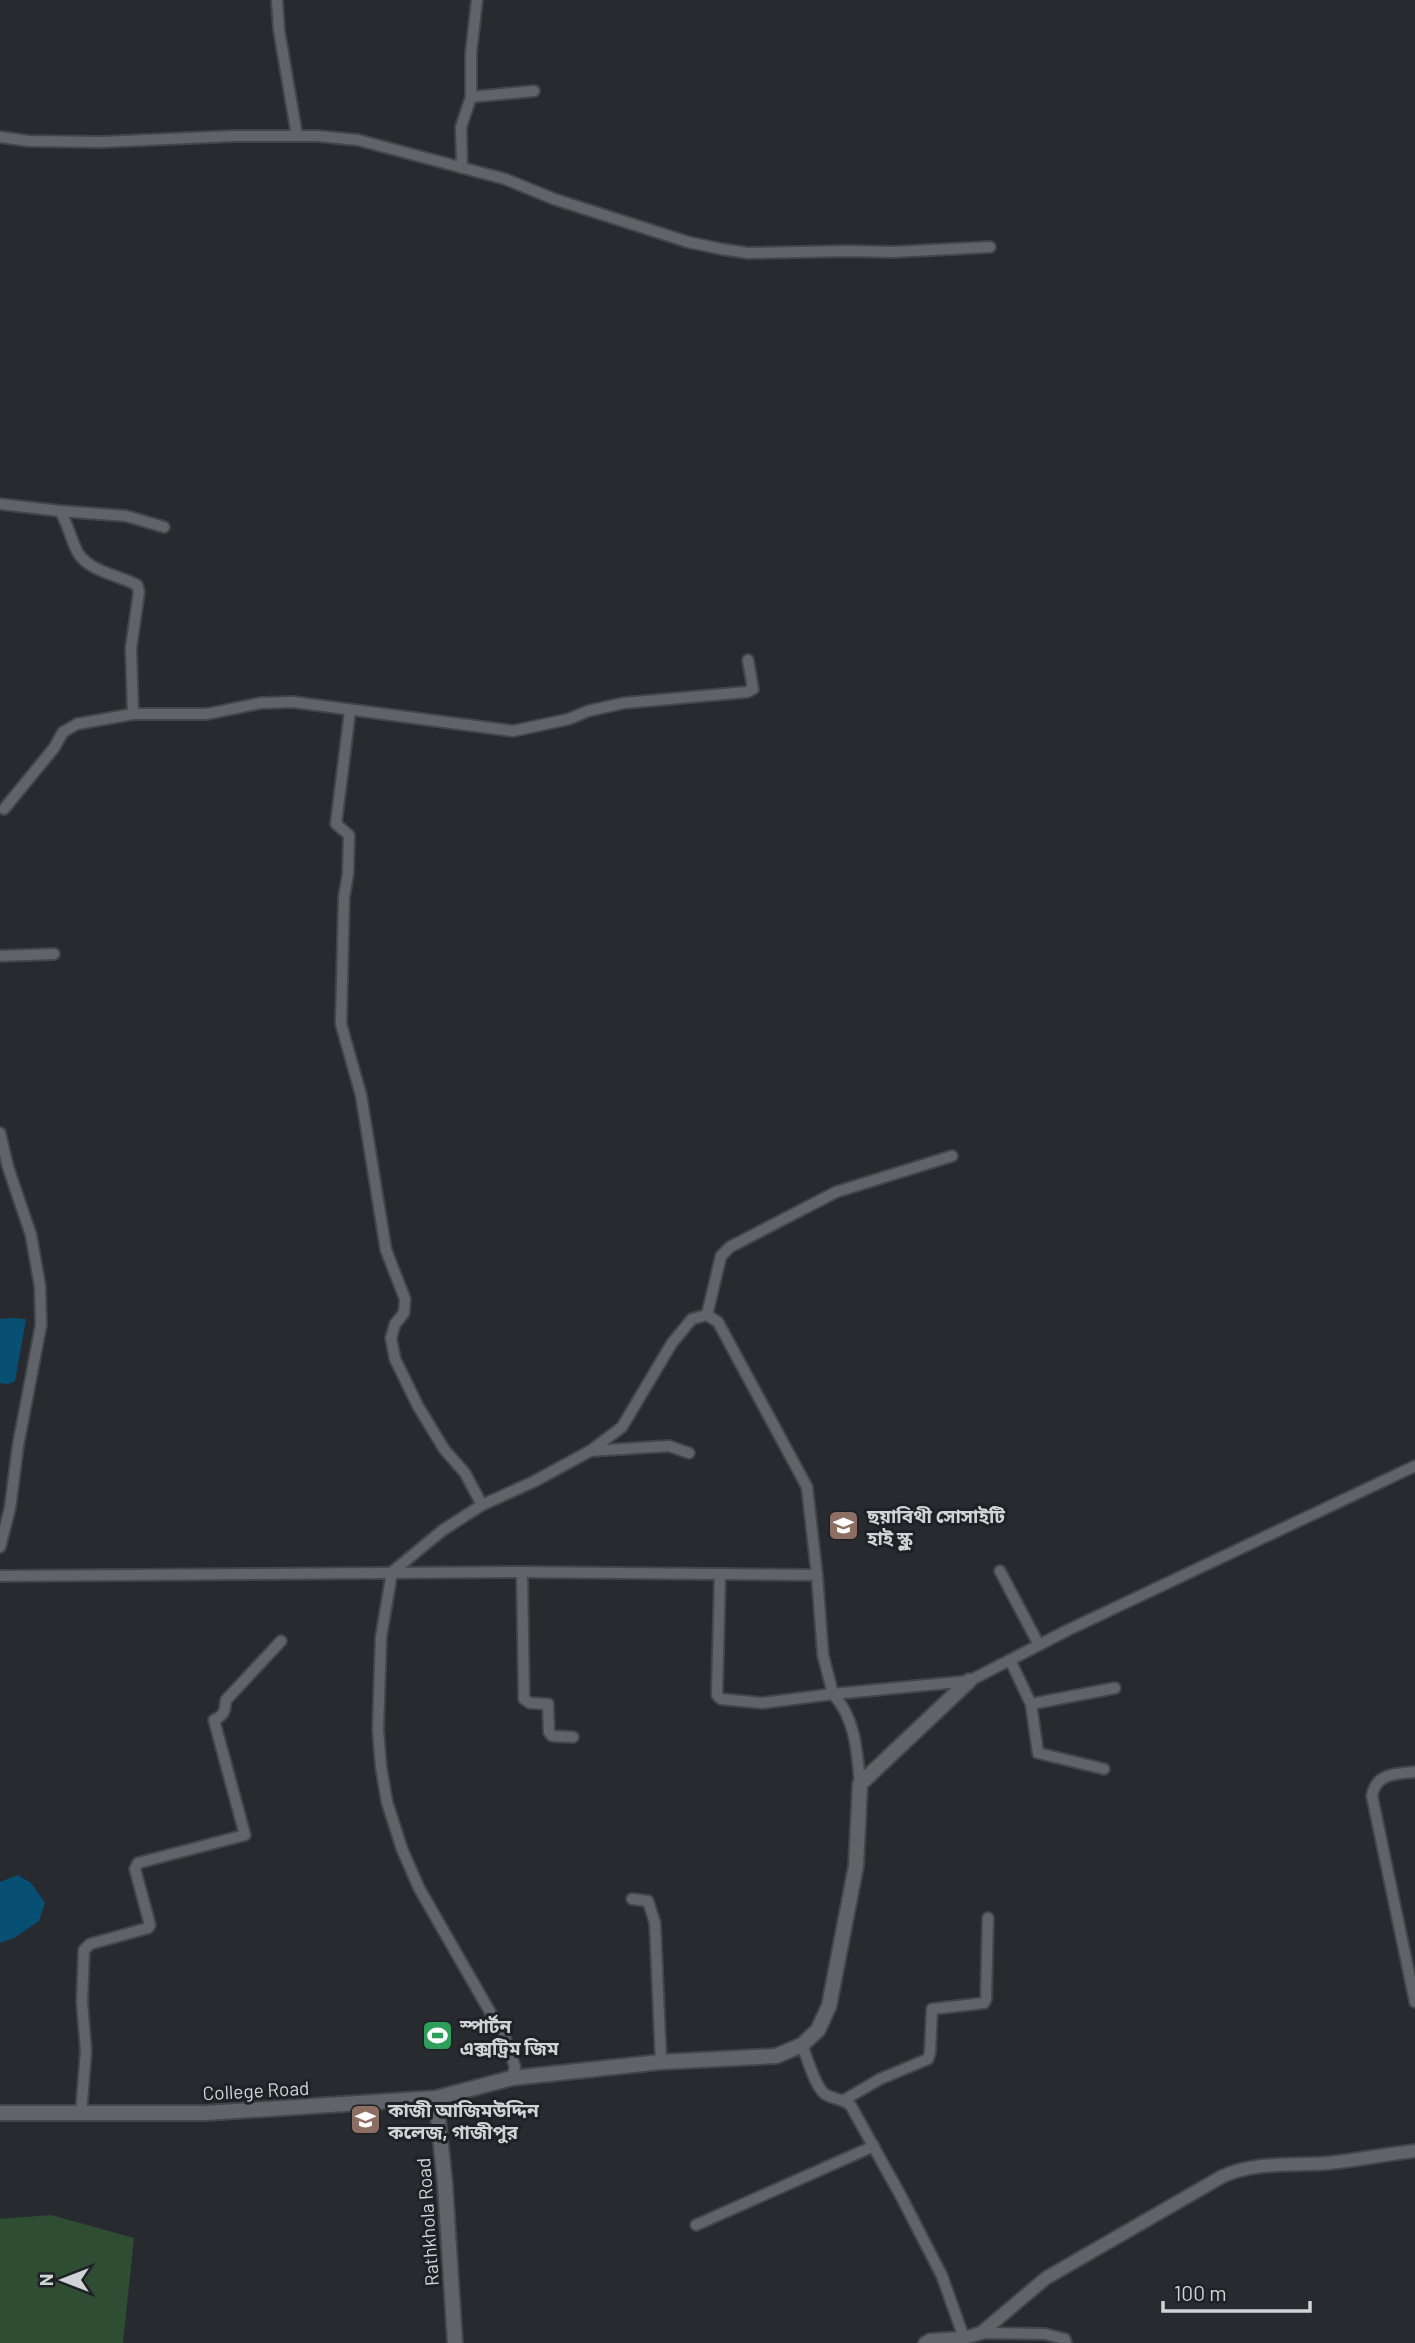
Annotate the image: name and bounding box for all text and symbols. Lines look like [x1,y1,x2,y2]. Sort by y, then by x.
place label: ছয়াবিথী সোসাইটি হাই স্কুল [866,1504,1005,1551]
school or university icon: ছয়াবিথী সোসাইটি হাই স্কুল [827,1509,861,1543]
place label: স্পার্টন এক্সট্রিম জিম [459,2014,560,2059]
sports icon: স্পার্টন এক্সট্রিম জিম [420,2019,454,2053]
street label: College Road [202,2076,310,2104]
place label: কাজী আজিমউদ্দিন কলেজ, গাজীপুর [387,2098,540,2144]
school or university icon: কাজী আজিমউদ্দিন কলেজ, গাজীপুর [348,2103,382,2137]
street label: Rathkhola Road [411,2157,443,2287]
north arrow [28,2245,98,2315]
scale bar [1163,2270,1310,2314]
text: N [34,2274,57,2286]
text: 100 m [1174,2280,1227,2305]

